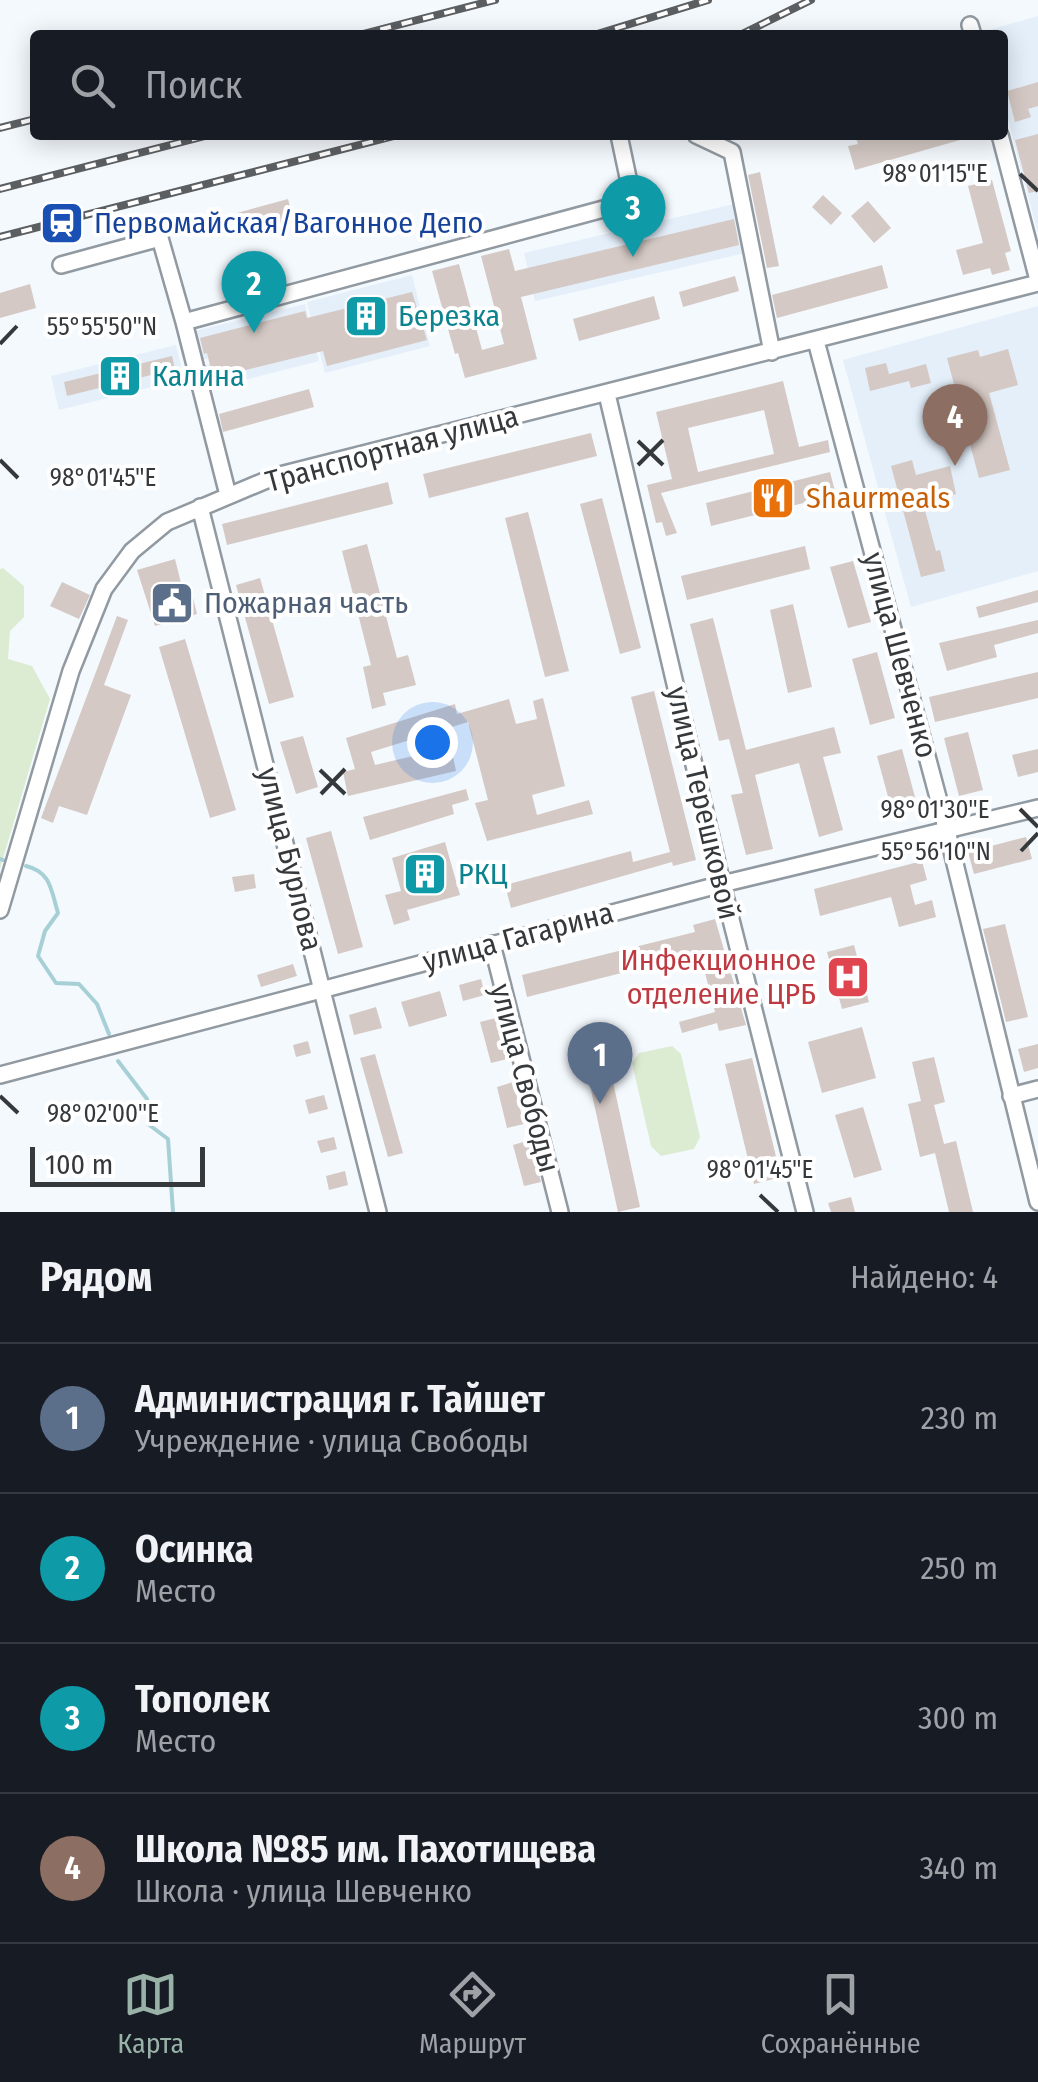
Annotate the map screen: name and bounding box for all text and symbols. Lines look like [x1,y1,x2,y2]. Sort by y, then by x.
search box [30,30,1008,140]
icon: search [65,58,120,113]
text: Поиск [145,62,242,108]
text: 98°01'15"E [882,159,988,189]
pin: 3 [600,174,666,257]
station icon: Первомайская/Вагонное Депо [39,200,85,246]
place label: Первомайская/Вагонное Депо [94,205,483,241]
pin: 2 [222,250,286,333]
building icon: Березка [343,293,389,339]
place label: Березка [398,298,500,334]
text: 55°55'50"N [47,312,157,342]
building icon: Калина [97,353,143,399]
place label: Калина [152,358,245,394]
pin: 4 [922,384,988,466]
street label: Транспортная улица [262,398,522,500]
text: 98°01'45"E [50,463,156,493]
restaurant icon: Shaurmeals [750,475,796,521]
place label: Shaurmeals [806,480,950,516]
street label: улица Шевченко [855,548,945,762]
public building icon: Пожарная часть [149,580,195,626]
place label: Пожарная часть [204,585,408,621]
street label: улица Терешковой [659,683,747,923]
your location [407,717,458,768]
street label: улица Бурлова [250,764,330,954]
text: 98°01'30"E [881,795,989,825]
text: 55°56'10"N [881,837,991,867]
building icon: РКЦ [402,851,448,897]
place label: РКЦ [458,856,508,892]
street label: улица Гагарина [419,894,617,980]
place label: Инфекционное отделение ЦРБ [621,942,816,1012]
hospital icon: Инфекционное отделение ЦРБ [825,954,871,1000]
street label: улица Свободы [483,980,567,1176]
pin: 1 [568,1022,632,1104]
text: 98°02'00"E [47,1099,159,1129]
scale bar [30,1142,205,1186]
text: 100 m [45,1148,113,1181]
text: 98°01'45"E [707,1155,813,1185]
text: Рядом [40,1252,152,1302]
text: Найдено: 4 [850,1258,998,1296]
text: Администрация г. Тайшет [135,1376,545,1422]
text: 1 [66,1399,79,1437]
text: 230 m [921,1399,998,1437]
text: Учреждение · улица Свободы [135,1422,529,1460]
text: Осинка [135,1526,253,1572]
text: 2 [65,1549,80,1587]
text: 250 m [920,1549,998,1587]
text: Место [135,1572,216,1610]
text: Тополек [135,1676,270,1722]
text: 3 [65,1699,80,1737]
text: 300 m [918,1699,998,1737]
text: Место [135,1722,216,1760]
text: Школа №85 им. Пахотищева [135,1826,596,1872]
text: 4 [64,1849,81,1887]
text: 340 m [919,1849,998,1887]
text: Школа · улица Шевченко [135,1872,472,1910]
tab: Карта [117,1967,184,2060]
tab: Маршрут [419,1967,526,2060]
tab: Сохранённые [761,1967,921,2060]

